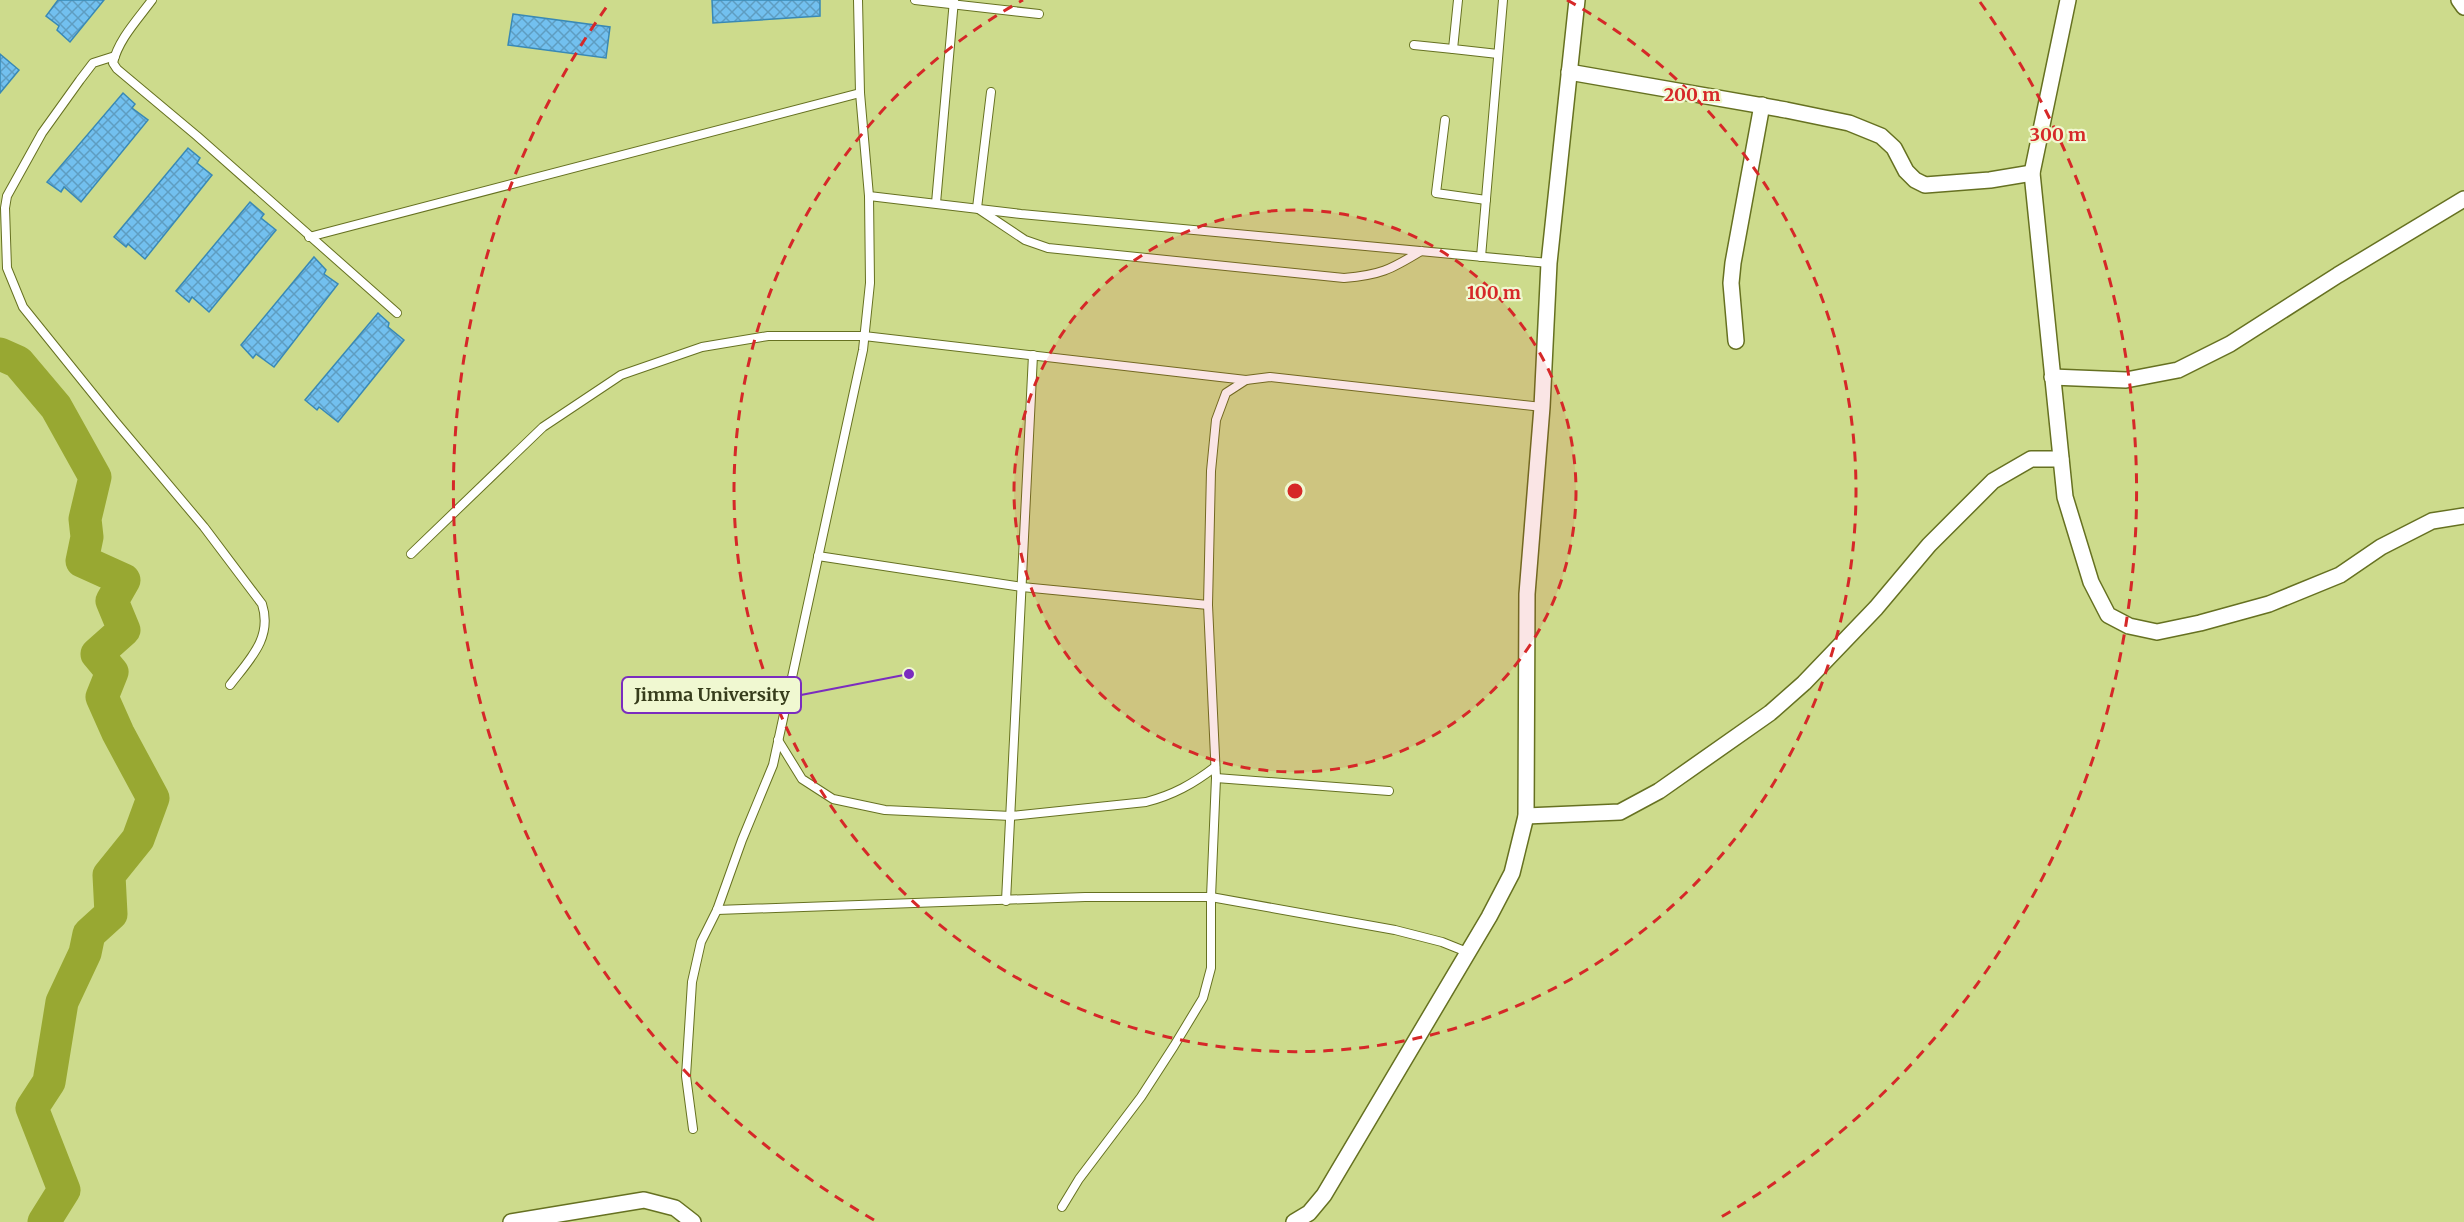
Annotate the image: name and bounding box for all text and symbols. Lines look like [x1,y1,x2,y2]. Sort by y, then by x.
text: 200 m [1664,83,1720,106]
text: 300 m [2030,123,2086,146]
text: 100 m [1467,281,1521,304]
centre of rings [1285,481,1305,501]
callout: Jimma University [622,677,801,713]
text: Jimma University [633,683,790,706]

